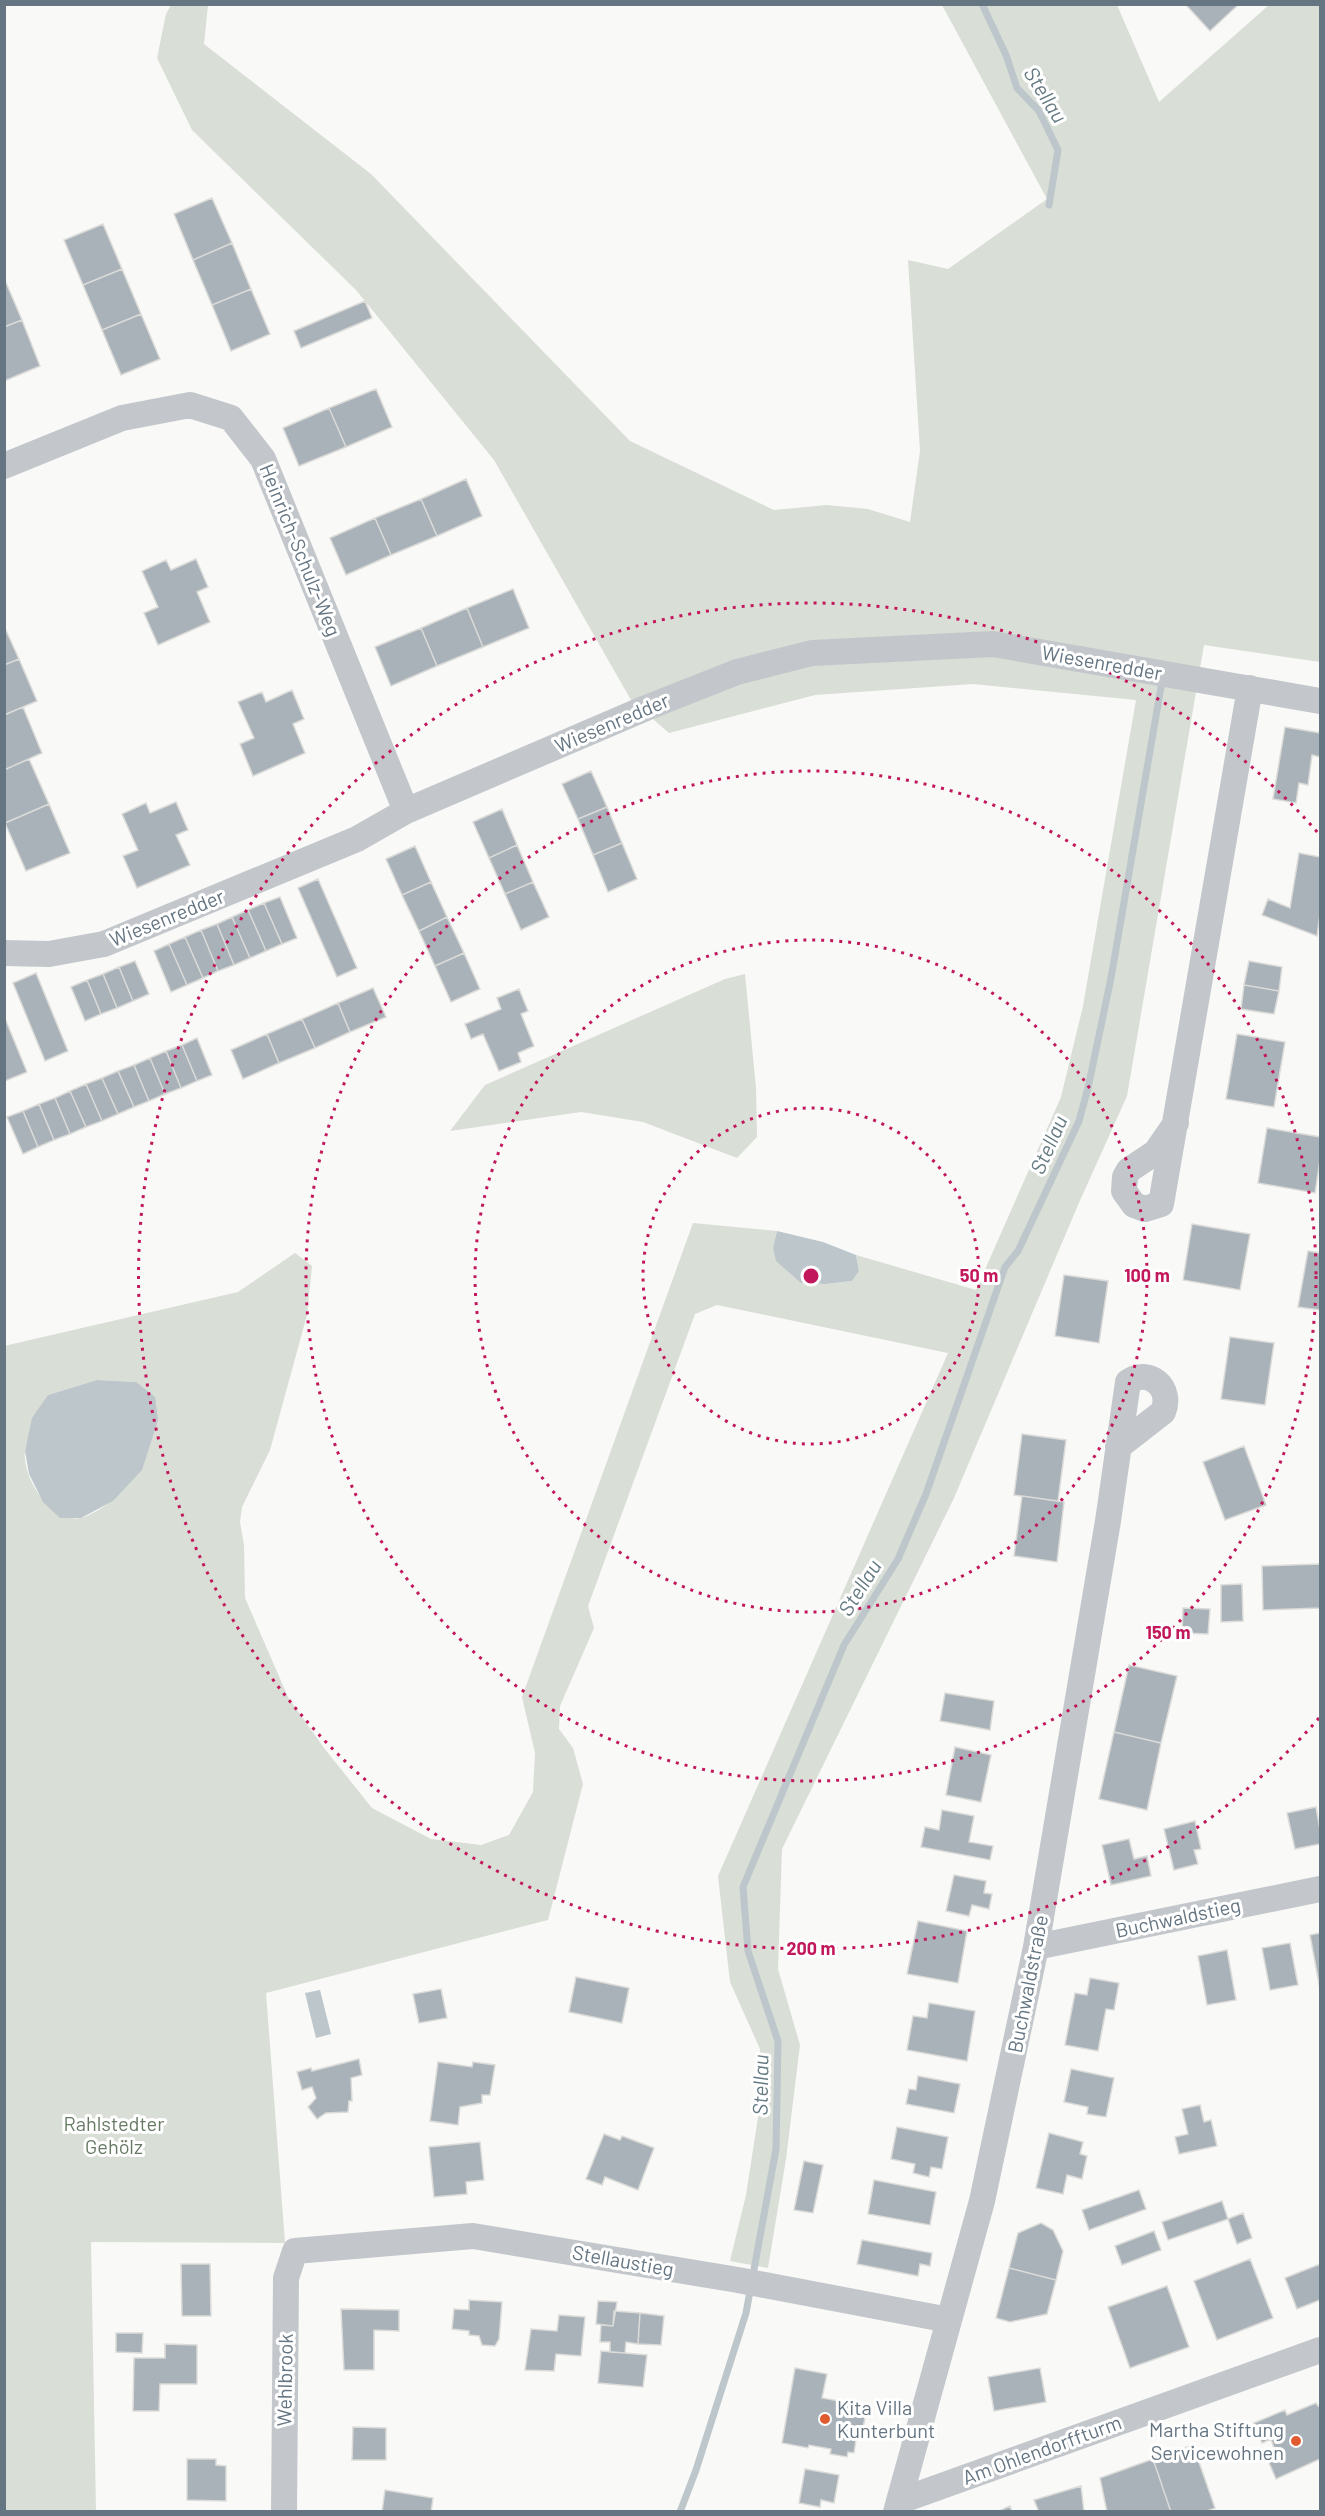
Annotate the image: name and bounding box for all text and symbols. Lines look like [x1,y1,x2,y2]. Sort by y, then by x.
water label: Stellau [1019,62,1073,127]
street label: Heinrich-Schulz-Weg [255,460,346,639]
street label: Wiesenredder [1040,640,1164,684]
street label: Wiesenredder [551,687,672,757]
street label: Wiesenredder [106,883,228,951]
water label: Stellau [1024,1111,1072,1177]
text: 50 m [960,1264,998,1286]
text: 100 m [1124,1264,1170,1286]
centre of rings [801,1266,821,1286]
water label: Stellau [832,1555,886,1620]
text: 150 m [1146,1621,1190,1643]
street label: Buchwaldstieg [1113,1892,1243,1942]
street label: Buchwaldstraße [1002,1913,1052,2055]
text: 200 m [786,1937,836,1959]
water label: Stellau [746,2054,773,2116]
park label: Rahlstedter Gehölz [64,2111,164,2158]
street label: Stellaustieg [570,2239,676,2281]
street label: Wehlbrook [271,2333,297,2426]
place label: Kita Villa Kunterbunt [837,2395,935,2442]
street label: Am Ohlendorffturm [959,2409,1124,2489]
marker: Kita Villa Kunterbunt [818,2412,832,2426]
place label: Martha Stiftung Servicewohnen [1149,2417,1284,2464]
marker: Martha Stiftung Servicewohnen [1289,2434,1303,2448]

